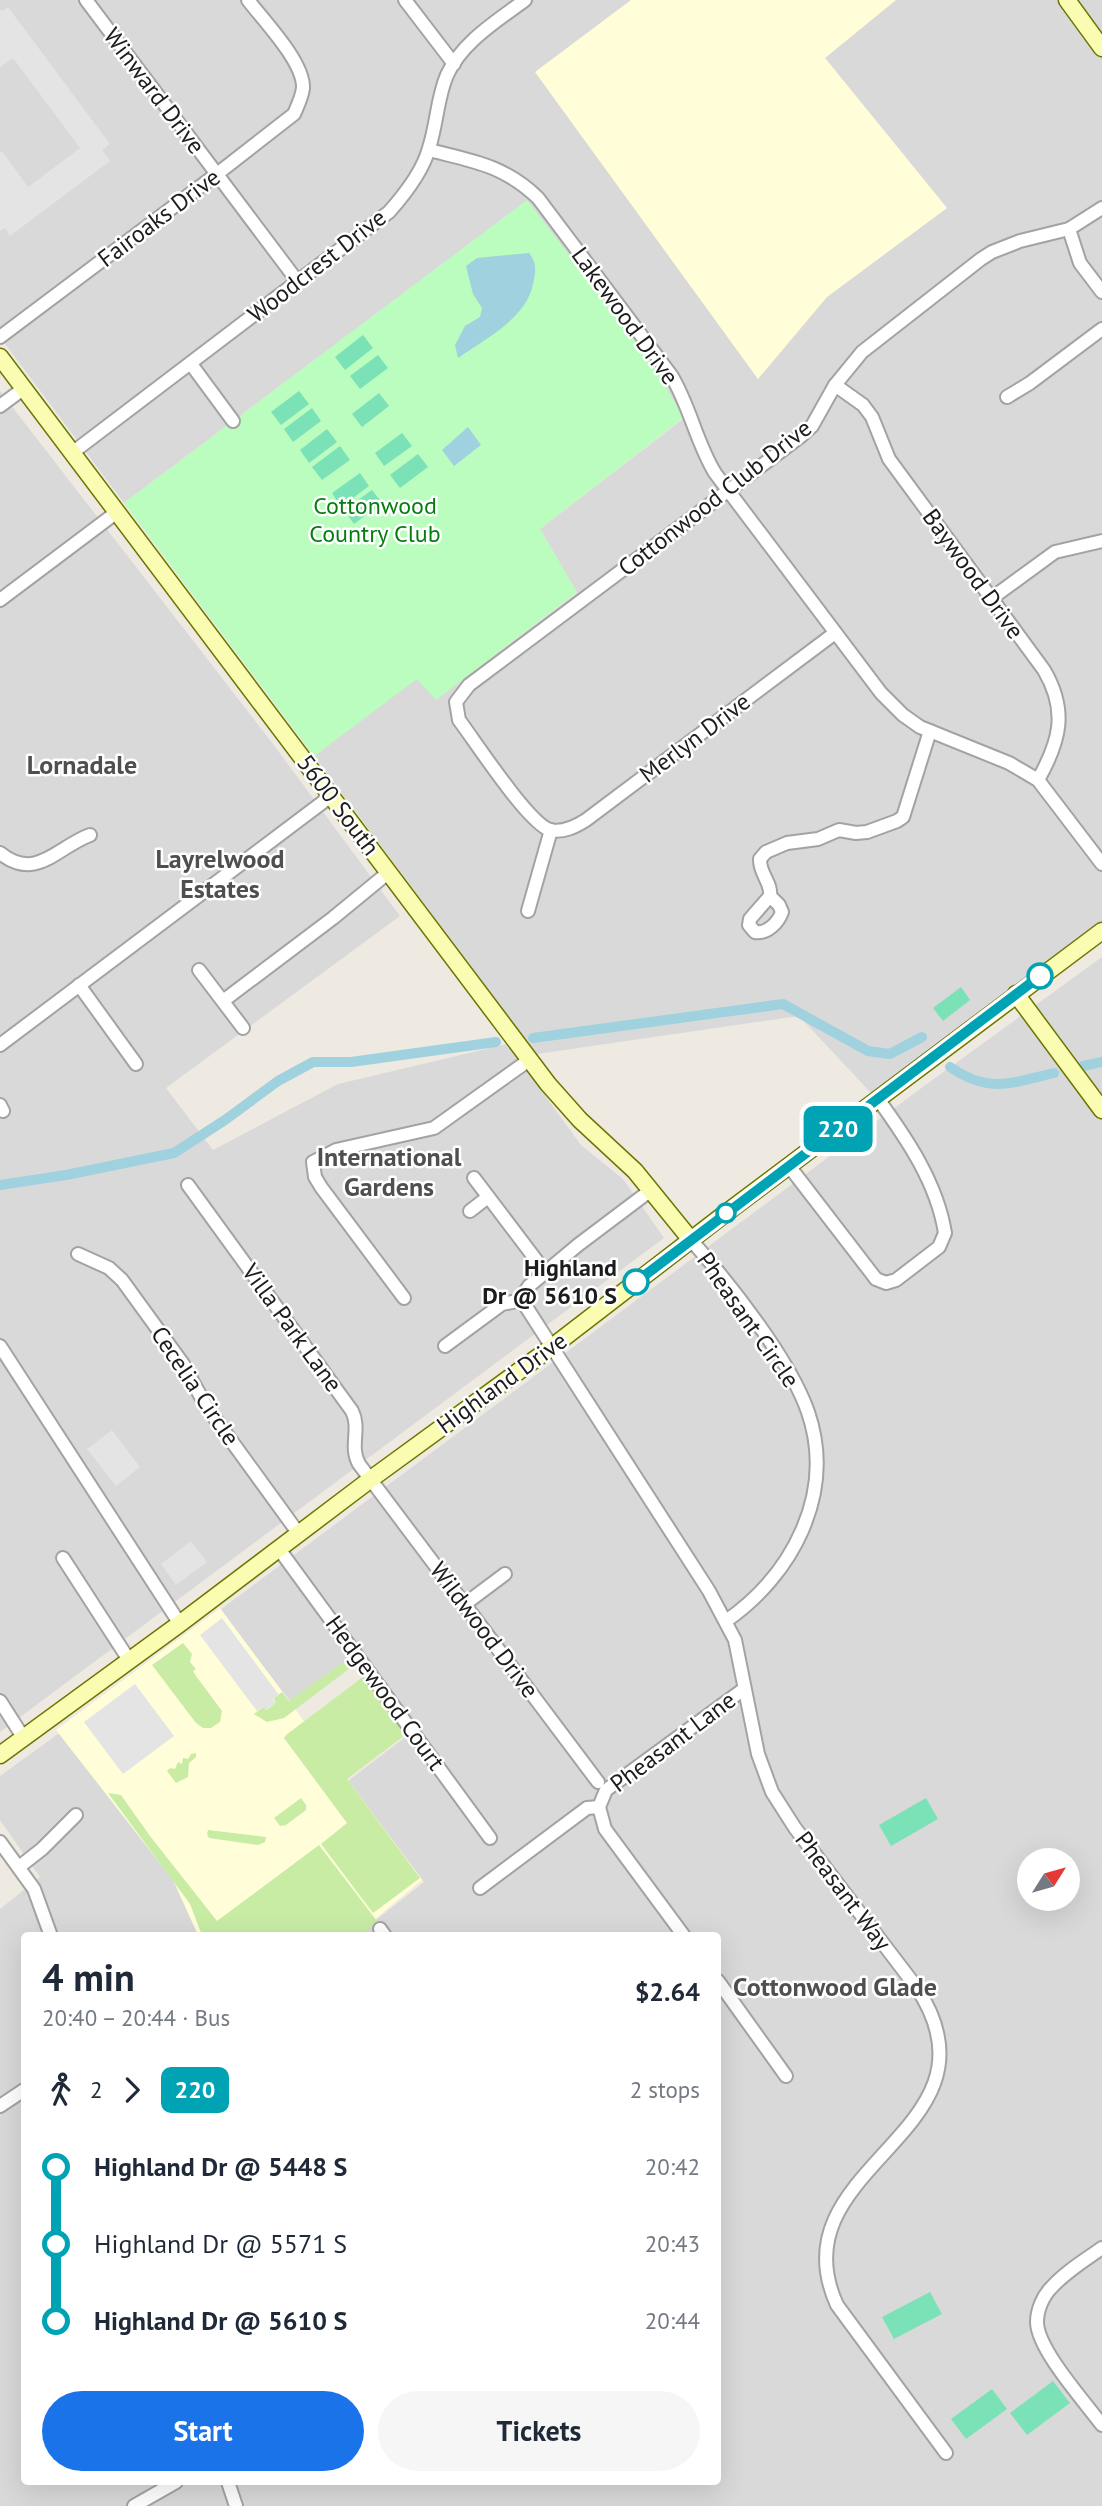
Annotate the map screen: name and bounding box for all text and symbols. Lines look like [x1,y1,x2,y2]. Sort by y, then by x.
street label: Winward Drive [97,21,212,160]
street label: Fairoaks Drive [91,161,226,274]
street label: Woodcrest Drive [241,202,392,329]
street label: Lakewood Drive [565,241,686,391]
street label: Cottonwood Club Drive [612,412,818,583]
park label: Cottonwood Country Club [309,490,441,549]
street label: Baywood Drive [916,503,1031,645]
street label: Merlyn Drive [633,686,756,789]
district label: Lornadale [27,748,137,781]
street label: 5600 South [290,748,386,861]
district label: Layrelwood Estates [155,842,285,905]
unlabelled marker [1027,963,1053,989]
line badge: 220 [798,1106,878,1152]
text: 220 [818,1113,858,1144]
district label: International Gardens [317,1140,462,1203]
unlabelled marker [716,1203,736,1223]
street label: Pheasant Circle [690,1246,807,1394]
place label: Highland Dr @ 5610 S [482,1252,617,1311]
street label: Villa Park Lane [235,1257,349,1398]
marker: Highland Dr @ 5610 S [623,1269,649,1295]
street label: Cecelia Circle [144,1320,247,1451]
street label: Highland Drive [430,1325,573,1440]
street label: Wildwood Drive [423,1556,546,1704]
street label: Hedgewood Court [319,1609,452,1776]
street label: Pheasant Lane [604,1684,742,1799]
street label: Pheasant Way [788,1825,898,1957]
north arrow [1017,1848,1080,1911]
map controls [1017,1848,1080,1911]
text: 4 min [42,1952,135,2001]
district label: Cottonwood Glade [733,1970,937,2003]
text: $2.64 [635,1975,700,2008]
text: 20:40 – 20:44 · Bus [42,2003,230,2032]
icon: walk [42,2071,80,2109]
icon: forward [113,2071,151,2109]
text: 220 [175,2074,215,2105]
text: 2 [90,2075,103,2104]
text: 2 stops [630,2075,700,2104]
text: Highland Dr @ 5448 S [94,2150,347,2183]
text: 20:42 [645,2152,700,2181]
text: Highland Dr @ 5571 S [94,2227,347,2260]
text: 20:43 [645,2229,700,2258]
text: Highland Dr @ 5610 S [94,2304,347,2337]
text: 20:44 [645,2306,700,2335]
button: Start [42,2391,364,2471]
button: Tickets [378,2391,700,2471]

